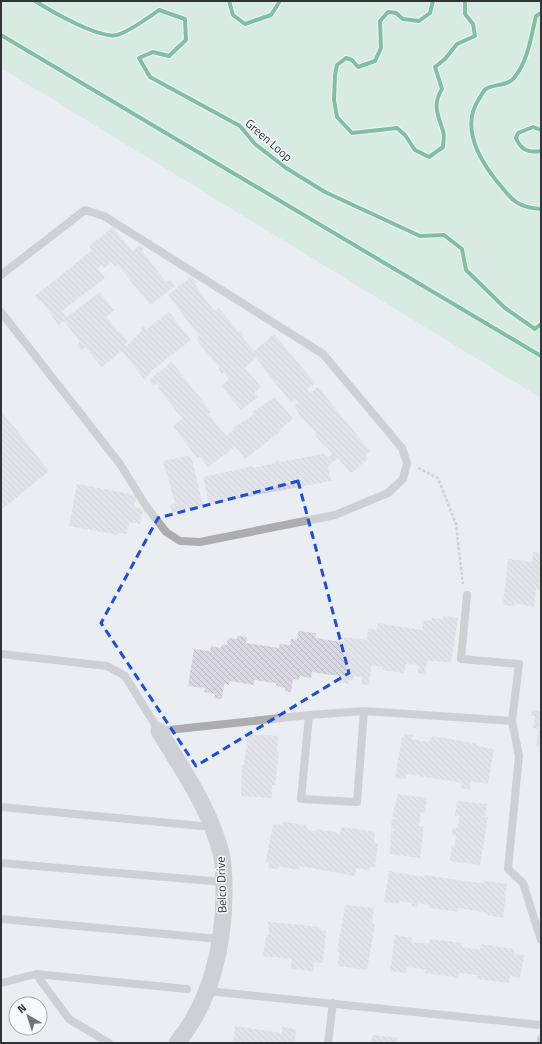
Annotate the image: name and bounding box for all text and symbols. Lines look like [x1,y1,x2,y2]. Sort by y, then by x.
street label: Green Loop [241,114,297,166]
street label: Belco Drive [211,856,231,914]
north arrow [8,996,48,1036]
text: N [14,1000,30,1017]

